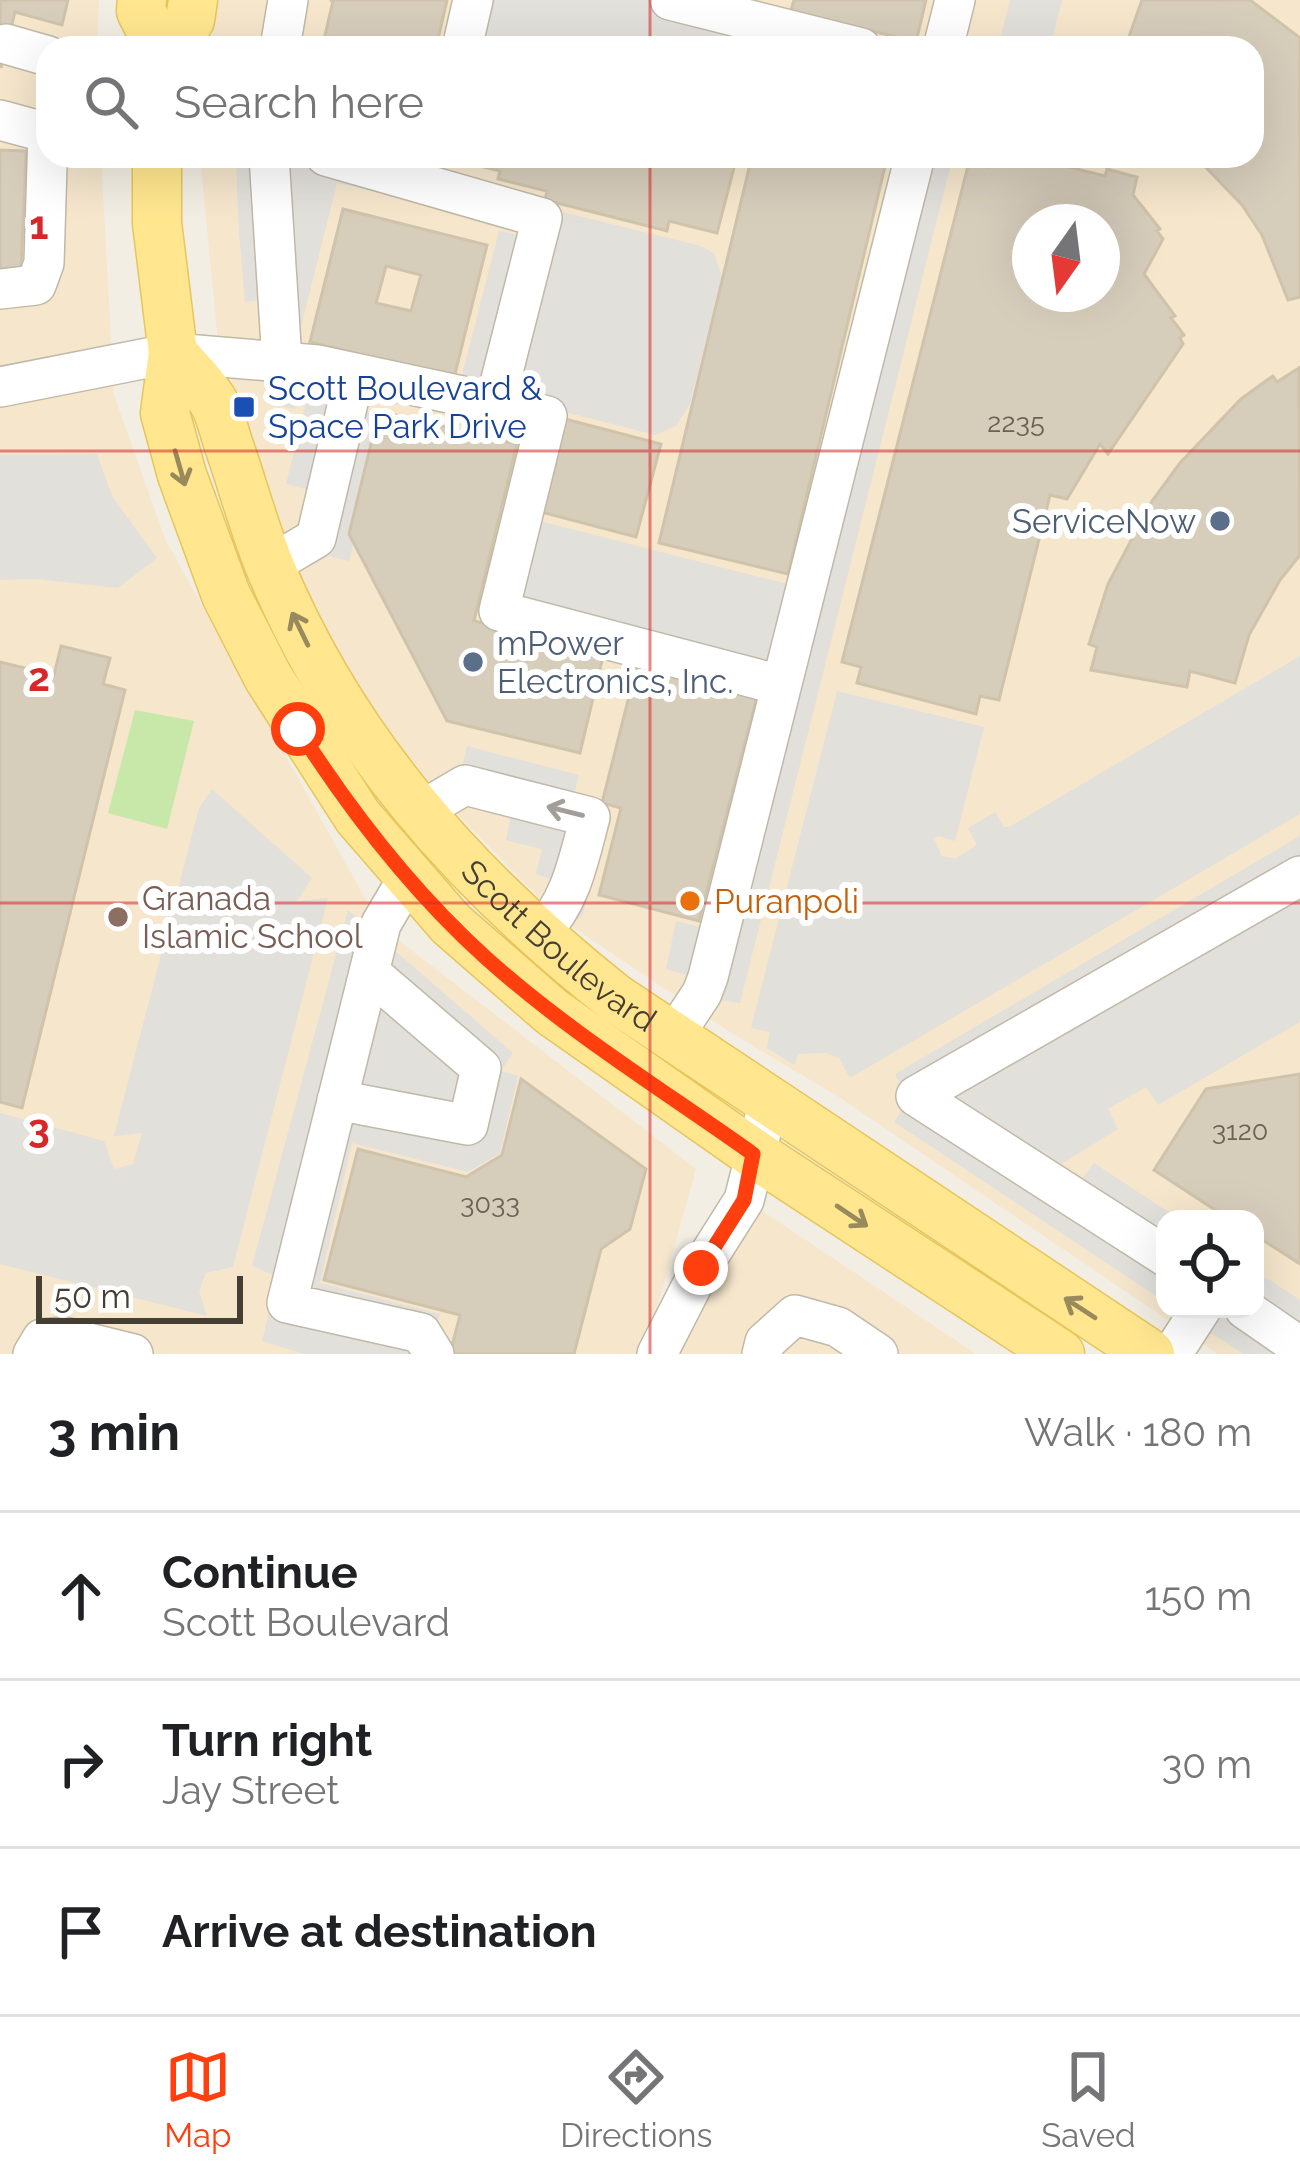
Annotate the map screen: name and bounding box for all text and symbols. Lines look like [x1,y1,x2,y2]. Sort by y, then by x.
search box [36,36,1264,168]
icon: search [78,69,144,135]
text: Search here [174,76,424,129]
text: 1 [29,202,49,248]
north arrow [1012,204,1120,312]
place label: Scott Boulevard & Space Park Drive [268,369,542,446]
marker: Scott Boulevard & Space Park Drive [231,394,257,420]
house number: 2235 [987,407,1045,438]
one-way arrow [170,448,192,486]
place label: ServiceNow [1012,502,1196,541]
marker: ServiceNow [1207,508,1233,534]
one-way arrow [287,612,310,647]
place label: mPower Electronics, Inc. [497,624,733,701]
marker: mPower Electronics, Inc. [460,649,486,675]
text: 2 [28,654,50,700]
route start [271,702,325,756]
one-way arrow [546,798,584,820]
street label: Scott Boulevard [454,852,664,1039]
place label: Granada Islamic School [142,879,364,956]
place label: Puranpoli [714,882,859,921]
marker: Puranpoli [677,888,703,914]
marker: Granada Islamic School [105,904,131,930]
text: 3 [28,1105,50,1151]
house number: 3120 [1212,1115,1268,1146]
house number: 3033 [460,1188,520,1219]
one-way arrow [835,1203,869,1228]
map controls [1156,1210,1264,1318]
button: locate [1156,1210,1264,1318]
route end [674,1241,728,1295]
scale bar [36,1270,243,1323]
text: 50 m [54,1277,131,1316]
one-way arrow [1064,1296,1098,1321]
text: 3 min [48,1402,180,1462]
text: Walk · 180 m [1024,1409,1252,1455]
text: Continue [162,1546,358,1599]
icon: ahead [48,1563,114,1629]
text: 150 m [1144,1573,1252,1619]
text: Scott Boulevard [162,1599,450,1645]
text: Turn right [162,1714,372,1767]
icon: right [48,1731,114,1797]
text: 30 m [1162,1741,1252,1787]
text: Jay Street [162,1767,339,1813]
icon: arrive [48,1899,114,1965]
text: Arrive at destination [162,1905,597,1958]
tab: Map [164,2044,231,2155]
tab: Directions [560,2044,713,2155]
tab: Saved [1041,2044,1136,2155]

